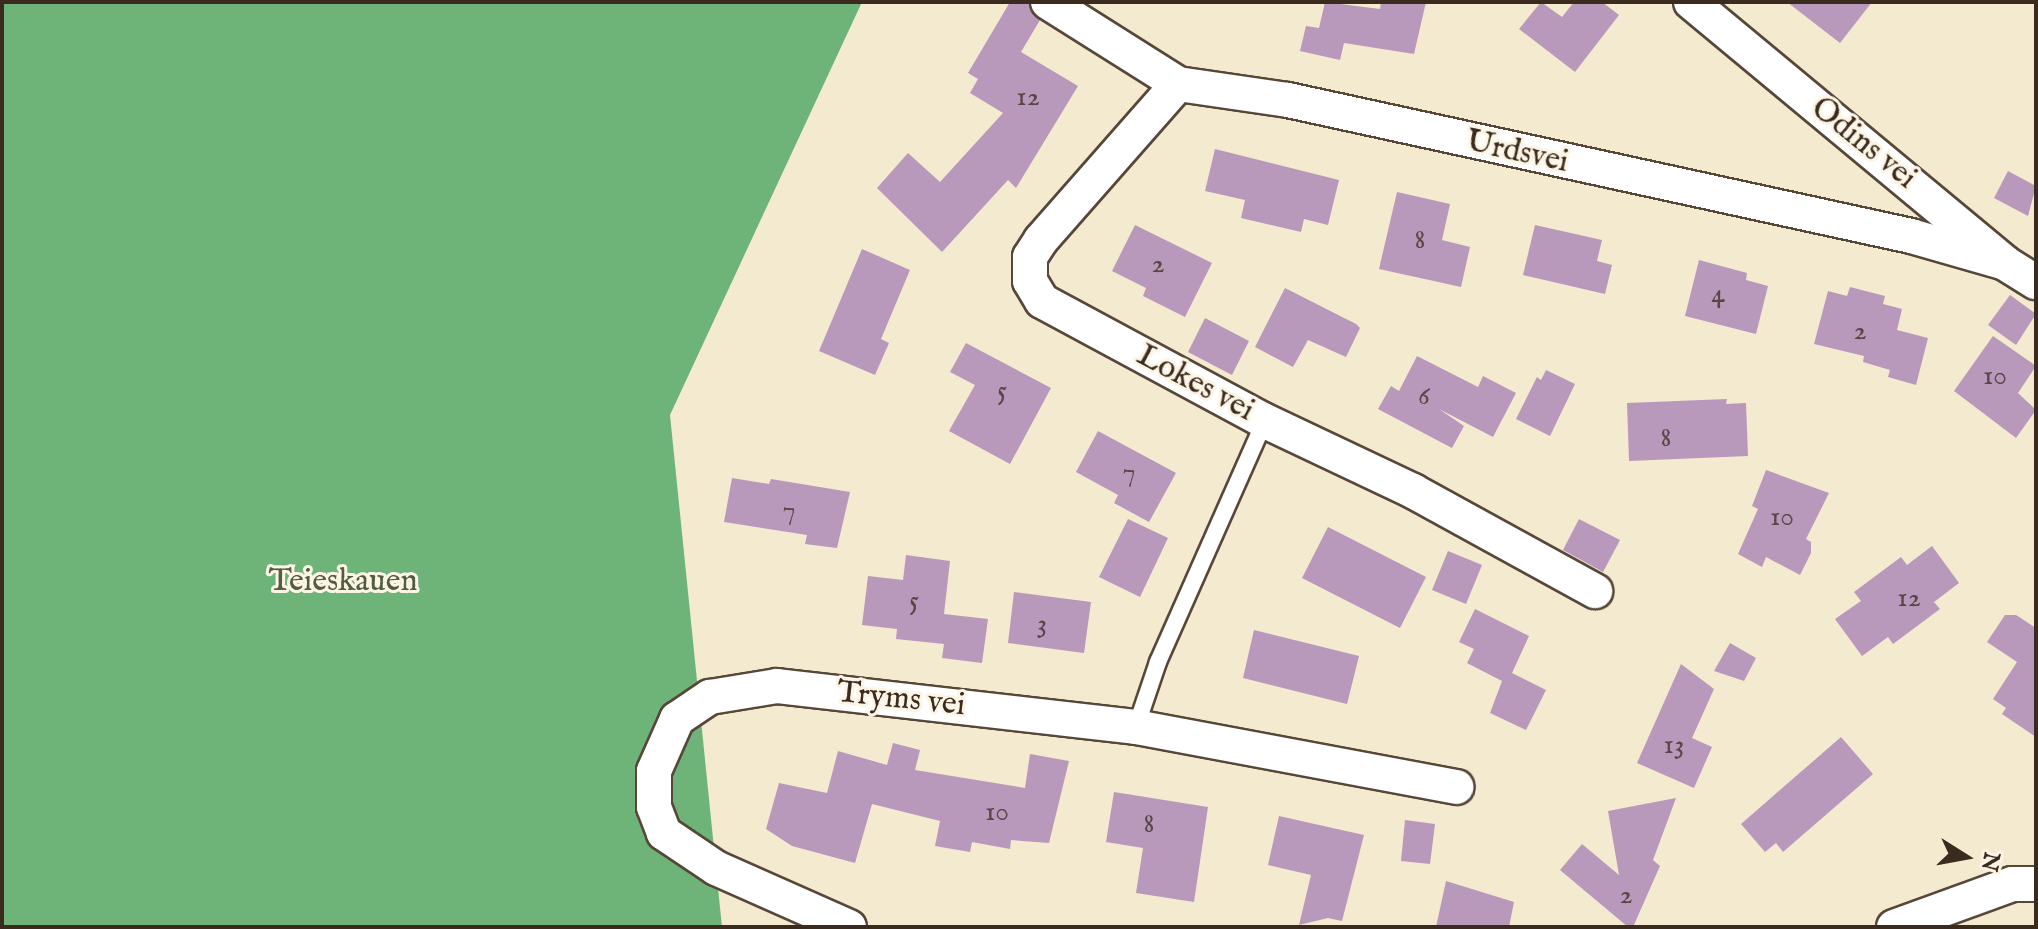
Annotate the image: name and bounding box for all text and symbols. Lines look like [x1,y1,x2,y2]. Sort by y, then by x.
house number: 12 [1016,81,1040,115]
street label: Odins vei [1802,90,1924,198]
street label: Urdsvei [1462,123,1572,183]
house number: 8 [1415,224,1425,258]
house number: 2 [1151,248,1165,282]
house number: 4 [1711,278,1725,312]
house number: 2 [1853,315,1867,349]
street label: Lokes vei [1130,337,1260,431]
house number: 10 [1983,360,2007,394]
house number: 5 [997,375,1007,409]
house number: 6 [1418,380,1430,414]
house number: 8 [1661,422,1671,456]
house number: 7 [1122,456,1136,490]
house number: 7 [782,494,796,528]
house number: 10 [1770,501,1794,535]
park label: Teieskauen [269,563,417,601]
house number: 12 [1897,582,1921,616]
house number: 5 [909,585,919,619]
house number: 3 [1037,608,1047,642]
street label: Tryms vei [835,674,967,726]
house number: 13 [1664,729,1684,763]
house number: 10 [985,796,1009,830]
house number: 8 [1144,808,1154,842]
north arrow [1926,817,2006,897]
text: N [1974,850,2005,874]
house number: 2 [1619,879,1633,913]

